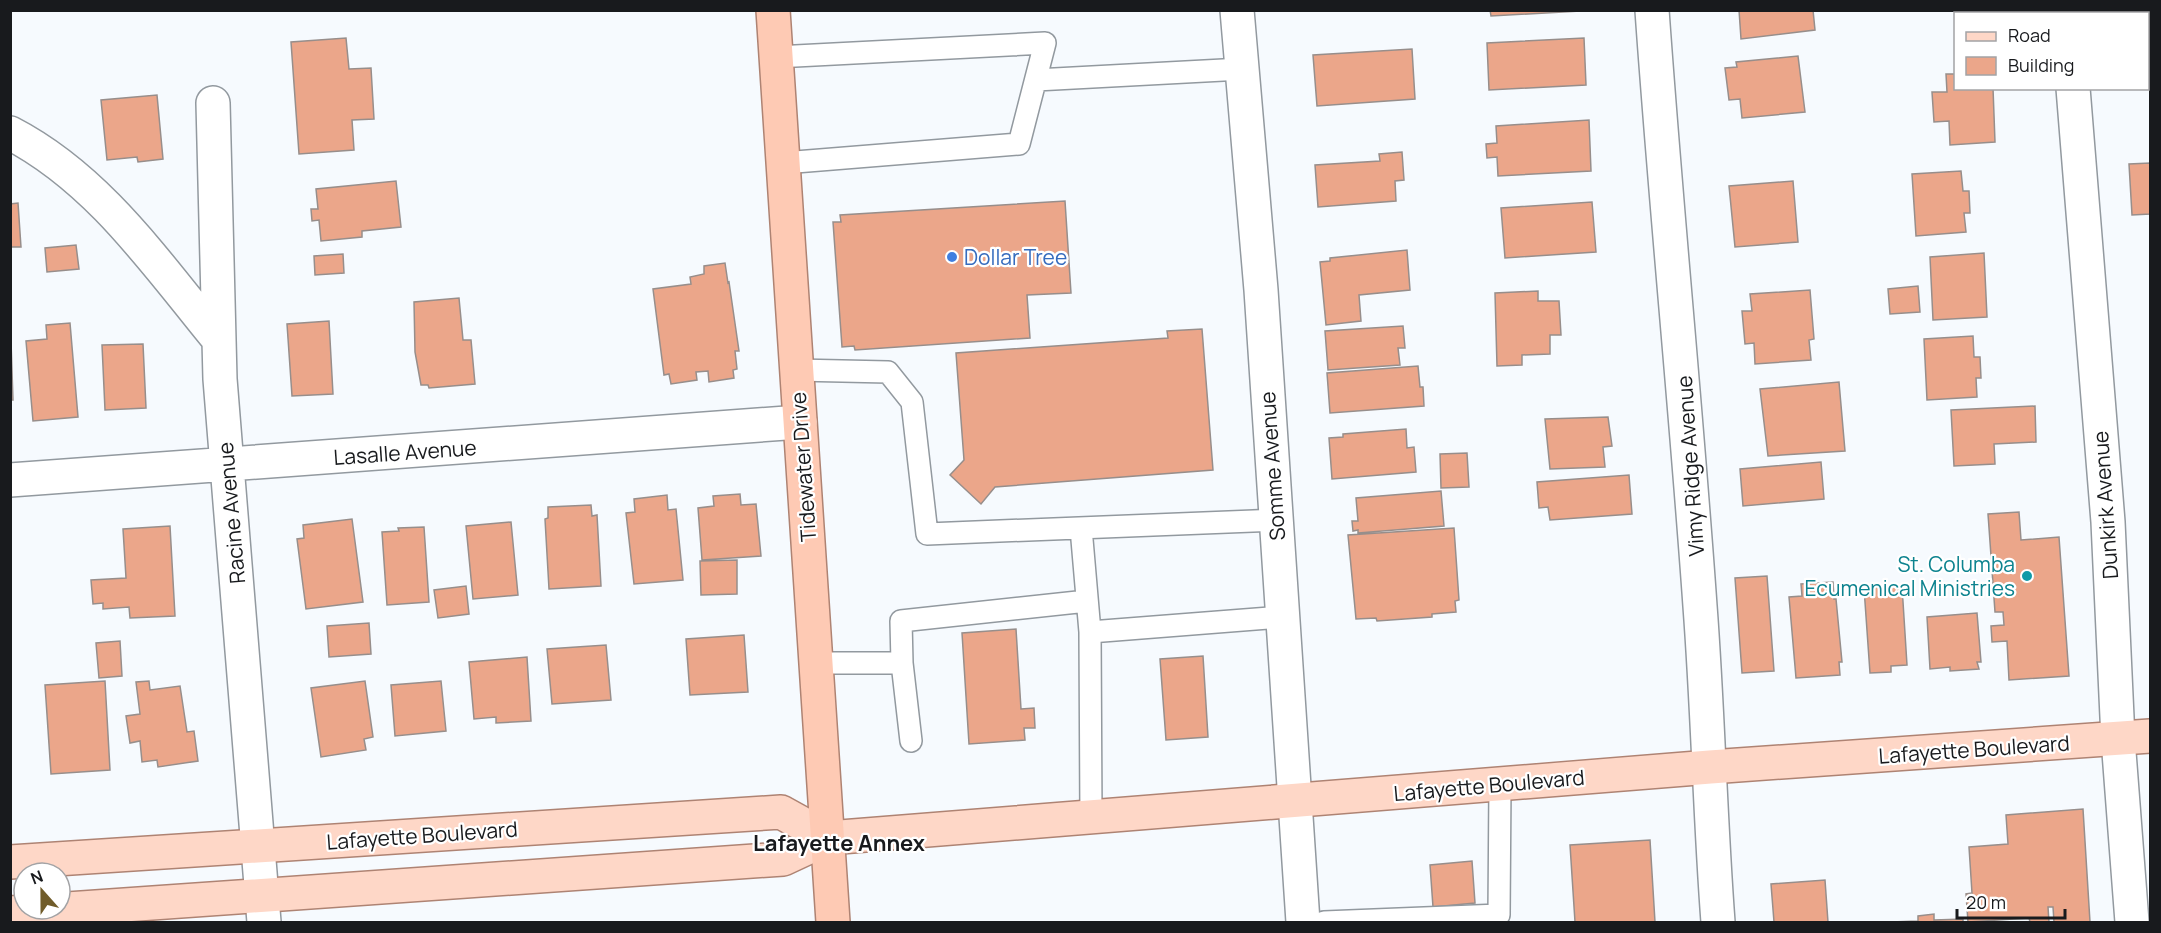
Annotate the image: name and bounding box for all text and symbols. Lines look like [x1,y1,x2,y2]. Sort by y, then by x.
legend [1954,12,2149,90]
text: Road [2008,23,2051,47]
text: Building [2008,53,2074,77]
place label: Dollar Tree [964,243,1067,271]
marker: Dollar Tree [945,250,959,264]
street label: Vimy Ridge Avenue [1670,375,1710,557]
street label: Tidewater Drive [784,391,822,543]
street label: Somme Avenue [1253,391,1291,541]
street label: Dunkirk Avenue [2086,430,2124,580]
street label: Lasalle Avenue [333,433,477,471]
street label: Racine Avenue [211,441,251,585]
place label: St. Columba Ecumenical Ministries [1804,550,2015,602]
marker: St. Columba Ecumenical Ministries [2020,569,2034,583]
street label: Lafayette Boulevard [1877,728,2071,770]
street label: Lafayette Boulevard [1392,763,1586,807]
street label: Lafayette Boulevard [325,814,519,856]
district label: Lafayette Annex [753,828,925,858]
north arrow [12,861,72,921]
text: N [27,865,46,889]
scale bar [1957,882,2065,920]
text: 20 m [1966,890,2006,914]

